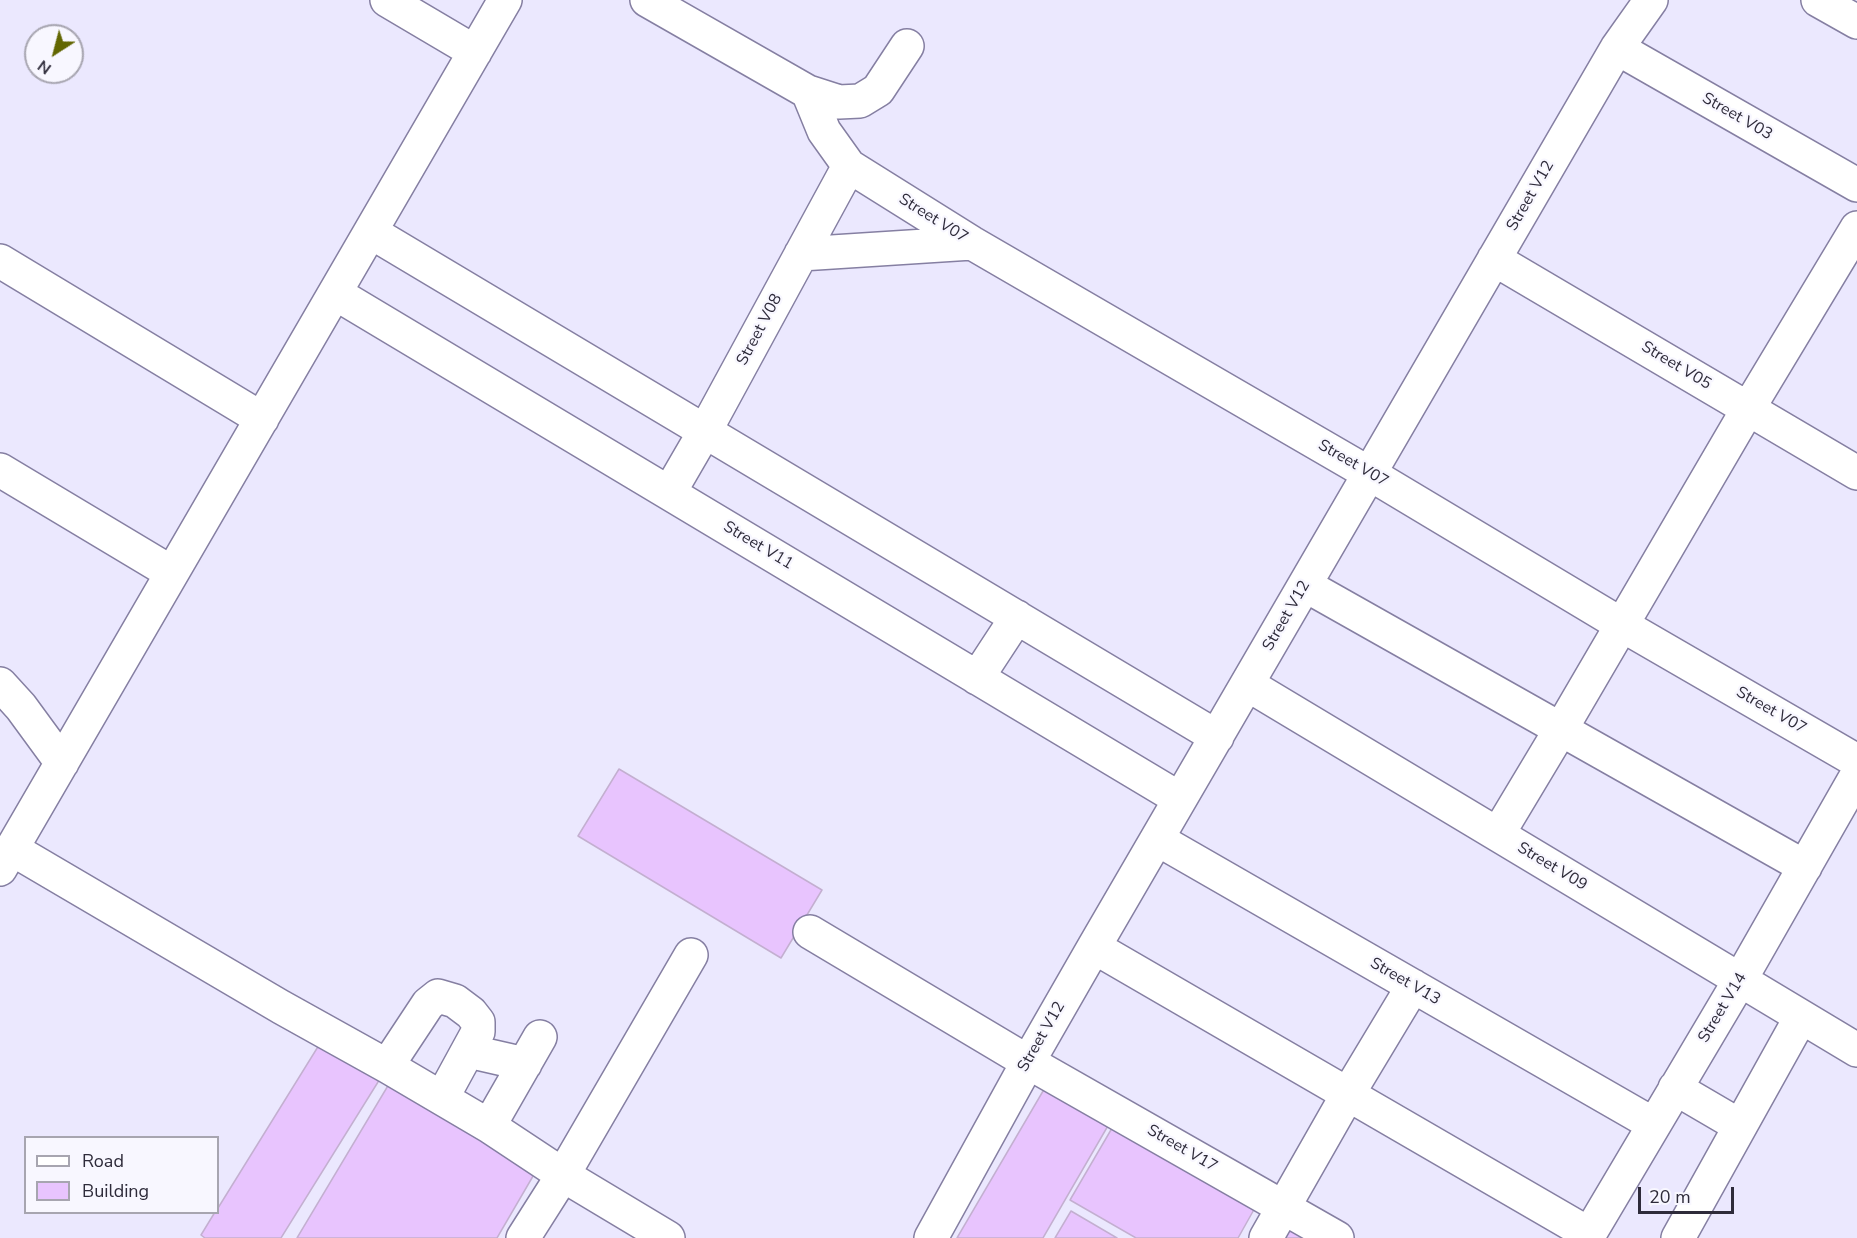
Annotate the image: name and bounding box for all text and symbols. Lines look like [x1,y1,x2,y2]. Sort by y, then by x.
north arrow [24,24,84,84]
text: N [33,55,56,79]
street label: Street V03 [1698,89,1776,145]
street label: Street V12 [1503,157,1559,235]
street label: Street V07 [895,190,971,248]
street label: Street V08 [733,291,787,369]
street label: Street V05 [1638,338,1714,394]
street label: Street V07 [1314,436,1392,492]
street label: Street V11 [720,518,796,574]
street label: Street V12 [1259,577,1315,655]
street label: Street V07 [1732,683,1810,739]
street label: Street V09 [1514,839,1590,895]
street label: Street V13 [1366,954,1444,1010]
street label: Street V14 [1695,970,1751,1046]
street label: Street V12 [1014,998,1070,1076]
street label: Street V17 [1143,1121,1221,1177]
legend [24,1136,219,1214]
text: Road [82,1149,124,1173]
scale bar [1641,1175,1737,1213]
text: Building [82,1179,149,1203]
text: 20 m [1649,1185,1691,1209]

